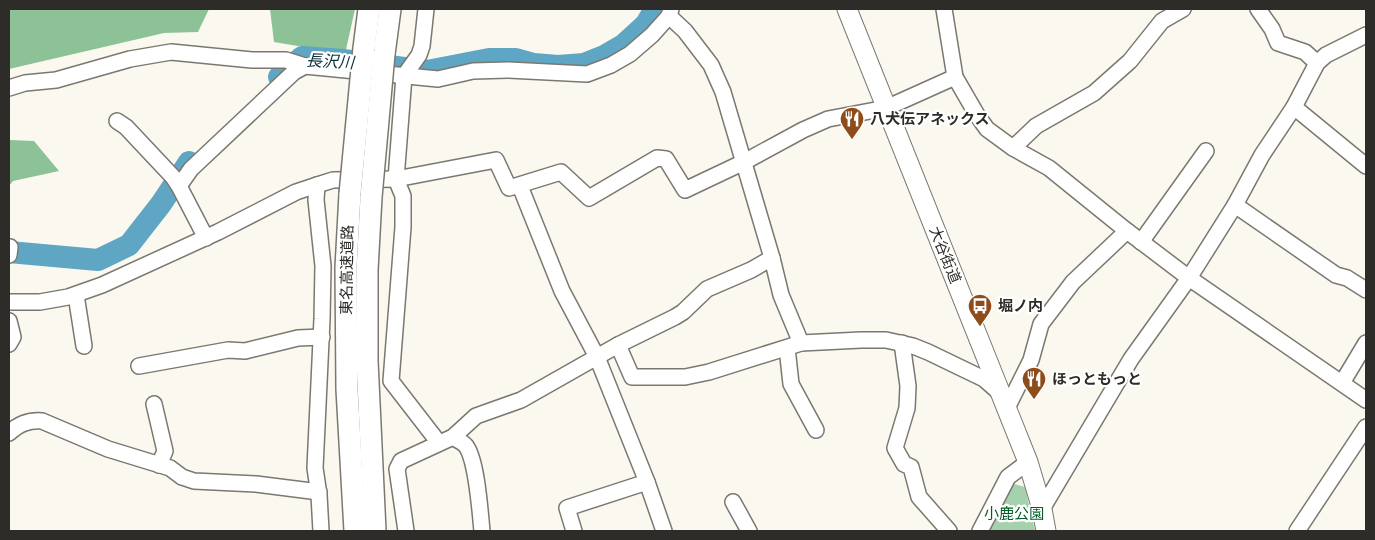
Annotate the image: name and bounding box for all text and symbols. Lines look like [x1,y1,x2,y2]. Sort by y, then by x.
water label: 長沢川 [306,51,356,73]
restaurant icon: 八犬伝アネックス [839,106,865,140]
place label: 八犬伝アネックス [870,110,990,128]
street label: 大谷街道 [925,224,965,286]
street label: 東名高速道路 [337,225,357,315]
bus stop icon: 堀ノ内 [967,293,993,327]
place label: 堀ノ内 [998,297,1043,315]
restaurant icon: ほっともっと [1021,366,1047,400]
place label: ほっともっと [1052,370,1142,388]
park label: 小鹿公園 [984,505,1044,523]

